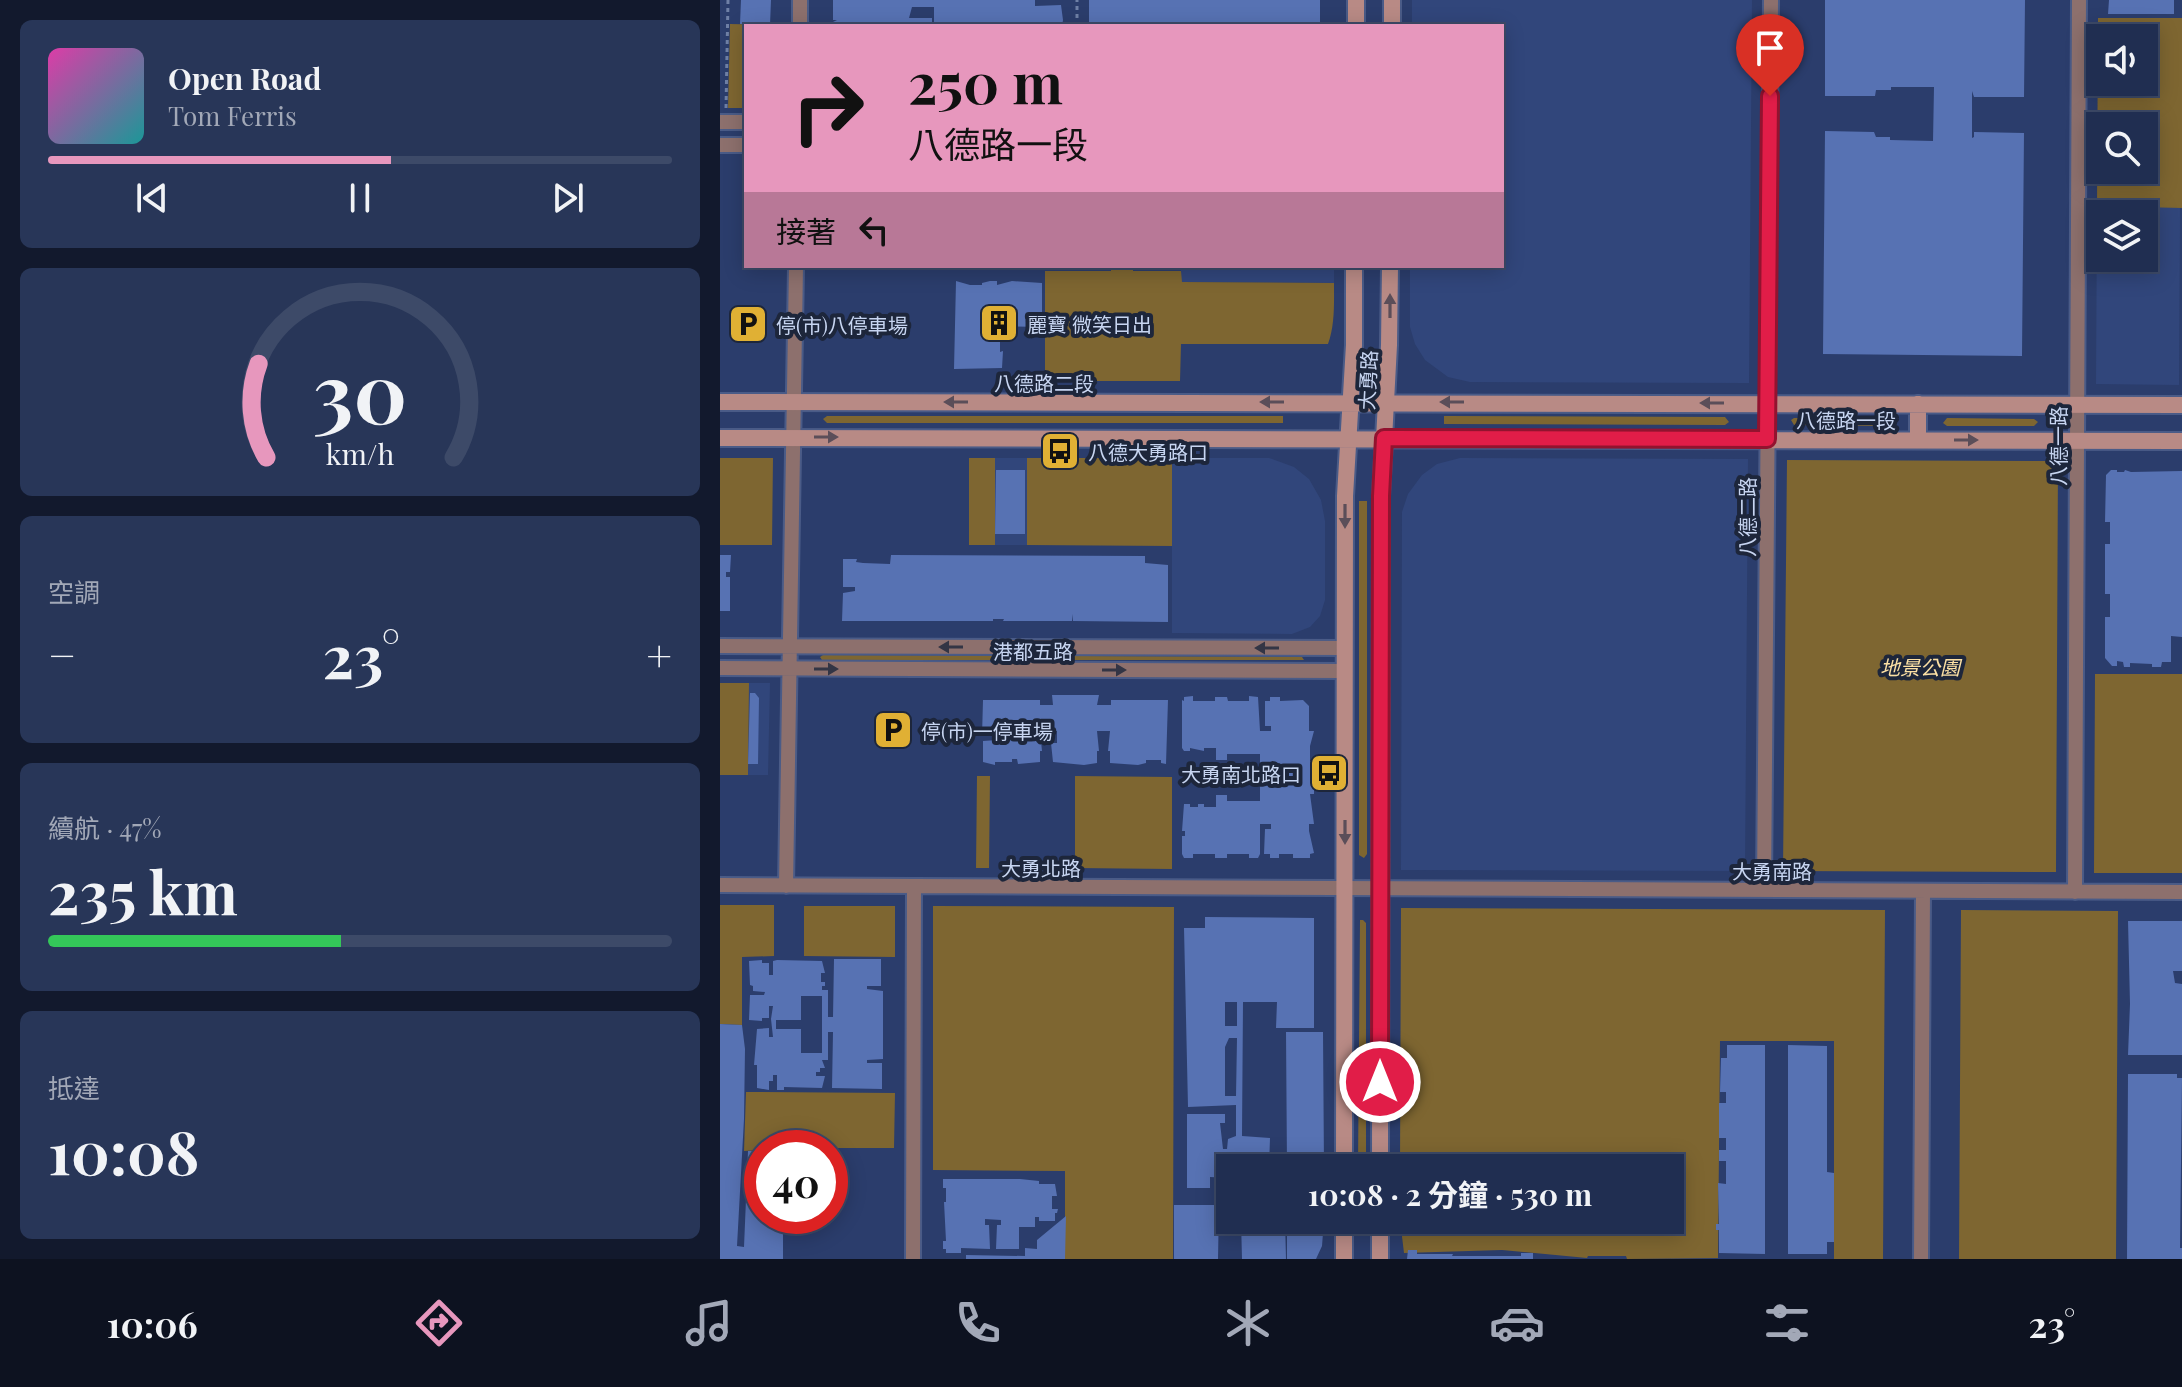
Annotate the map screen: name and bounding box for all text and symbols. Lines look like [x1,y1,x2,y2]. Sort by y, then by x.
pin [1736,14.0,1804,96]
map controls [2086,24,2158,272]
button: sound [2086,24,2158,96]
icon: arrive [1748,26,1792,70]
text: 250 m [908,44,1063,119]
icon: right [776,56,880,160]
text: Open Road [168,58,321,98]
text: Tom Ferris [168,98,297,133]
button: search [2086,112,2158,184]
text: 八德路一段 [908,119,1088,167]
icon: previous [130,176,174,220]
icon: pause [338,176,382,220]
icon: next [546,176,590,220]
button: layers [2086,200,2158,272]
icon: left [852,208,896,252]
text: 接著 [776,211,836,251]
one-way arrow [1383,293,1396,318]
building icon: 麗寶 微笑日出 [978,302,1020,344]
parking icon: 停(市)八停車場 [727,303,769,345]
place label: 麗寶 微笑日出 [1027,310,1152,337]
place label: 停(市)八停車場 [776,311,908,338]
text: 30 [313,333,407,444]
street label: 大勇路 [1352,349,1382,411]
street label: 八德路二段 [994,369,1094,396]
one-way arrow [943,396,968,408]
one-way arrow [1259,396,1284,408]
one-way arrow [1439,396,1464,408]
one-way arrow [1699,397,1724,409]
street label: 八德路一段 [1796,406,1896,433]
street label: 八德一路 [2044,406,2071,486]
bus stop icon: 八德大勇路口 [1039,430,1081,472]
one-way arrow [814,431,839,443]
text: km/h [326,434,394,472]
one-way arrow [1954,434,1979,446]
place label: 八德大勇路口 [1088,438,1208,465]
street label: 八德二路 [1733,477,1760,557]
one-way arrow [1339,504,1351,529]
text: 空調 [48,574,100,609]
text: 23° [323,614,400,694]
text: − [48,624,76,683]
text: + [646,624,672,683]
street label: 港都五路 [993,637,1073,664]
one-way arrow [938,641,963,653]
one-way arrow [1254,642,1279,654]
park label: 地景公園 [1880,653,1963,680]
one-way arrow [814,663,839,675]
one-way arrow [1102,664,1127,676]
parking icon: 停(市)一停車場 [872,709,914,751]
place label: 停(市)一停車場 [921,717,1053,744]
bus stop icon: 大勇南北路口 [1308,752,1350,794]
place label: 大勇南北路口 [1181,760,1301,787]
text: 續航 · 47% [48,810,162,845]
one-way arrow [1339,820,1351,845]
text: 235 km [48,850,238,930]
street label: 大勇北路 [1001,854,1081,881]
street label: 大勇南路 [1732,857,1812,884]
position arrow [1338,1040,1422,1124]
text: 抵達 [48,1070,100,1105]
text: 10:08 [48,1110,199,1190]
speed limit sign: 40 [744,1130,848,1234]
text: 10:08 · 2 分鐘 · 530 m [1308,1174,1592,1214]
icon: directions [411,1295,467,1351]
icon: music [681,1295,737,1351]
icon: phone [950,1295,1006,1351]
icon: climate [1220,1295,1276,1351]
icon: car [1489,1295,1545,1351]
icon: filters [1759,1295,1815,1351]
text: 10:06 [107,1299,198,1347]
text: 23° [2029,1299,2075,1347]

